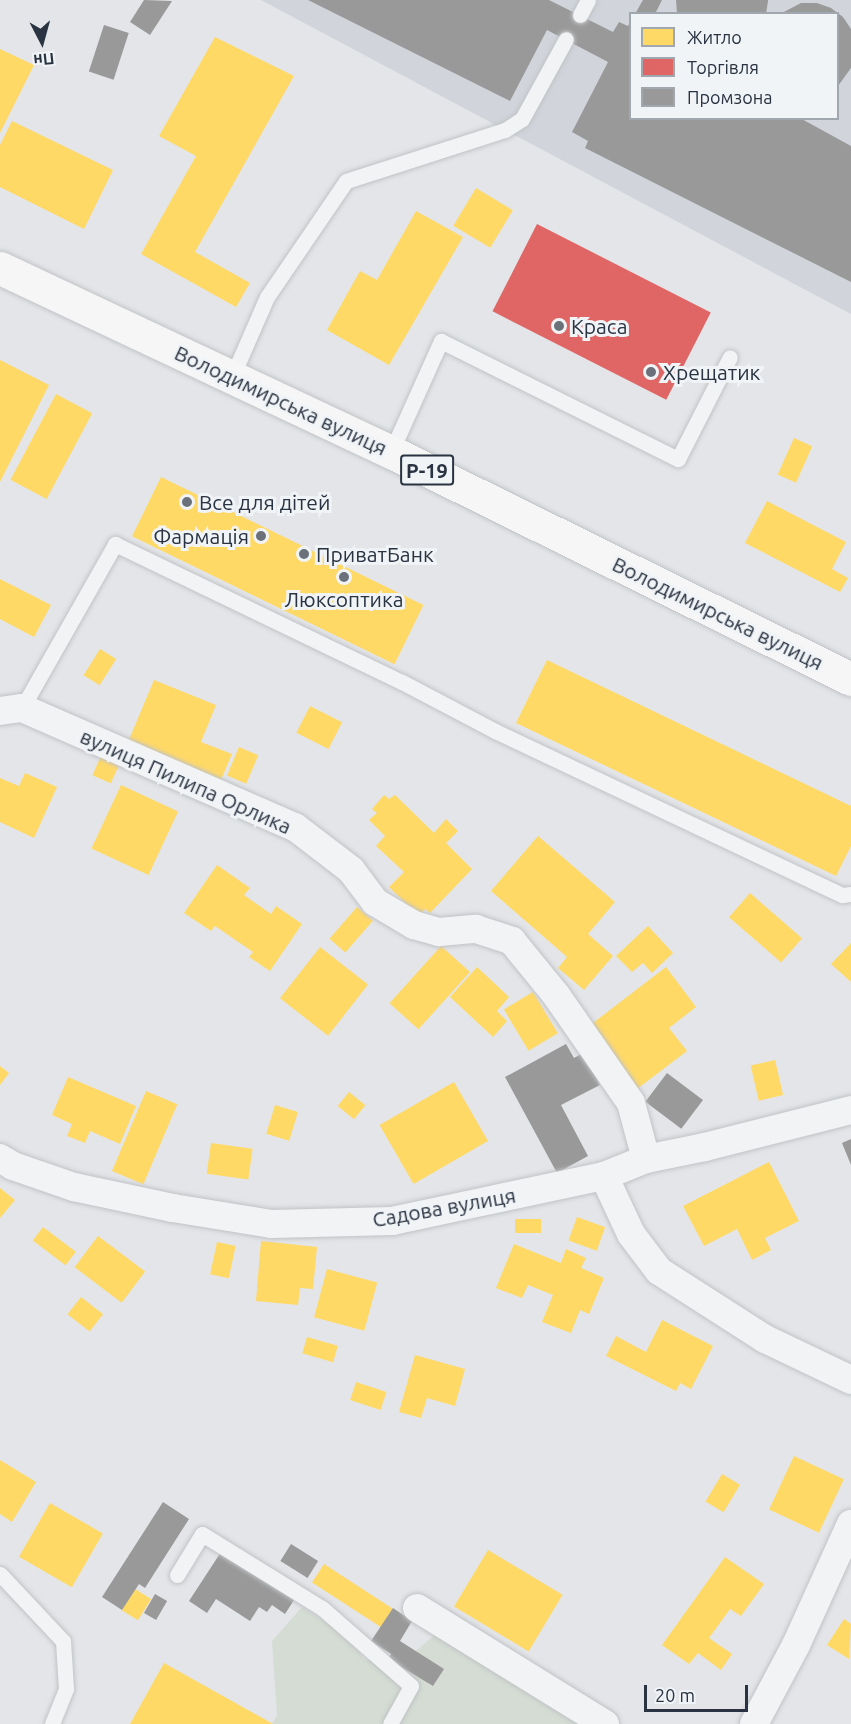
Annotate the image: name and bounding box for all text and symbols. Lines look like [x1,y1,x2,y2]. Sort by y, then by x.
north arrow [12,12,72,72]
legend [629,12,839,120]
text: Житло [687,27,742,47]
text: Пн [33,50,55,70]
text: Торгівля [687,57,759,77]
text: Промзона [687,87,772,107]
place label: Краса [571,313,627,339]
marker: Краса [552,319,566,333]
street label: Володимирська вулиця [171,340,391,460]
place label: Хрещатик [663,359,760,385]
marker: Хрещатик [644,365,658,379]
road number: Р-19 [400,453,454,487]
place label: Все для дітей [199,489,330,515]
marker: Все для дітей [180,495,194,509]
place label: Фармація [153,523,249,549]
marker: Фармація [254,529,268,543]
place label: ПриватБанк [316,541,434,567]
marker: ПриватБанк [297,547,311,561]
street label: Володимирська вулиця [608,551,828,675]
marker: Люксоптика [337,570,351,584]
place label: Люксоптика [284,586,404,612]
street label: вулиця Пилипа Орлика [76,723,296,839]
street label: Садова вулиця [370,1182,518,1232]
scale bar [647,1673,750,1711]
text: 20 m [655,1685,695,1705]

